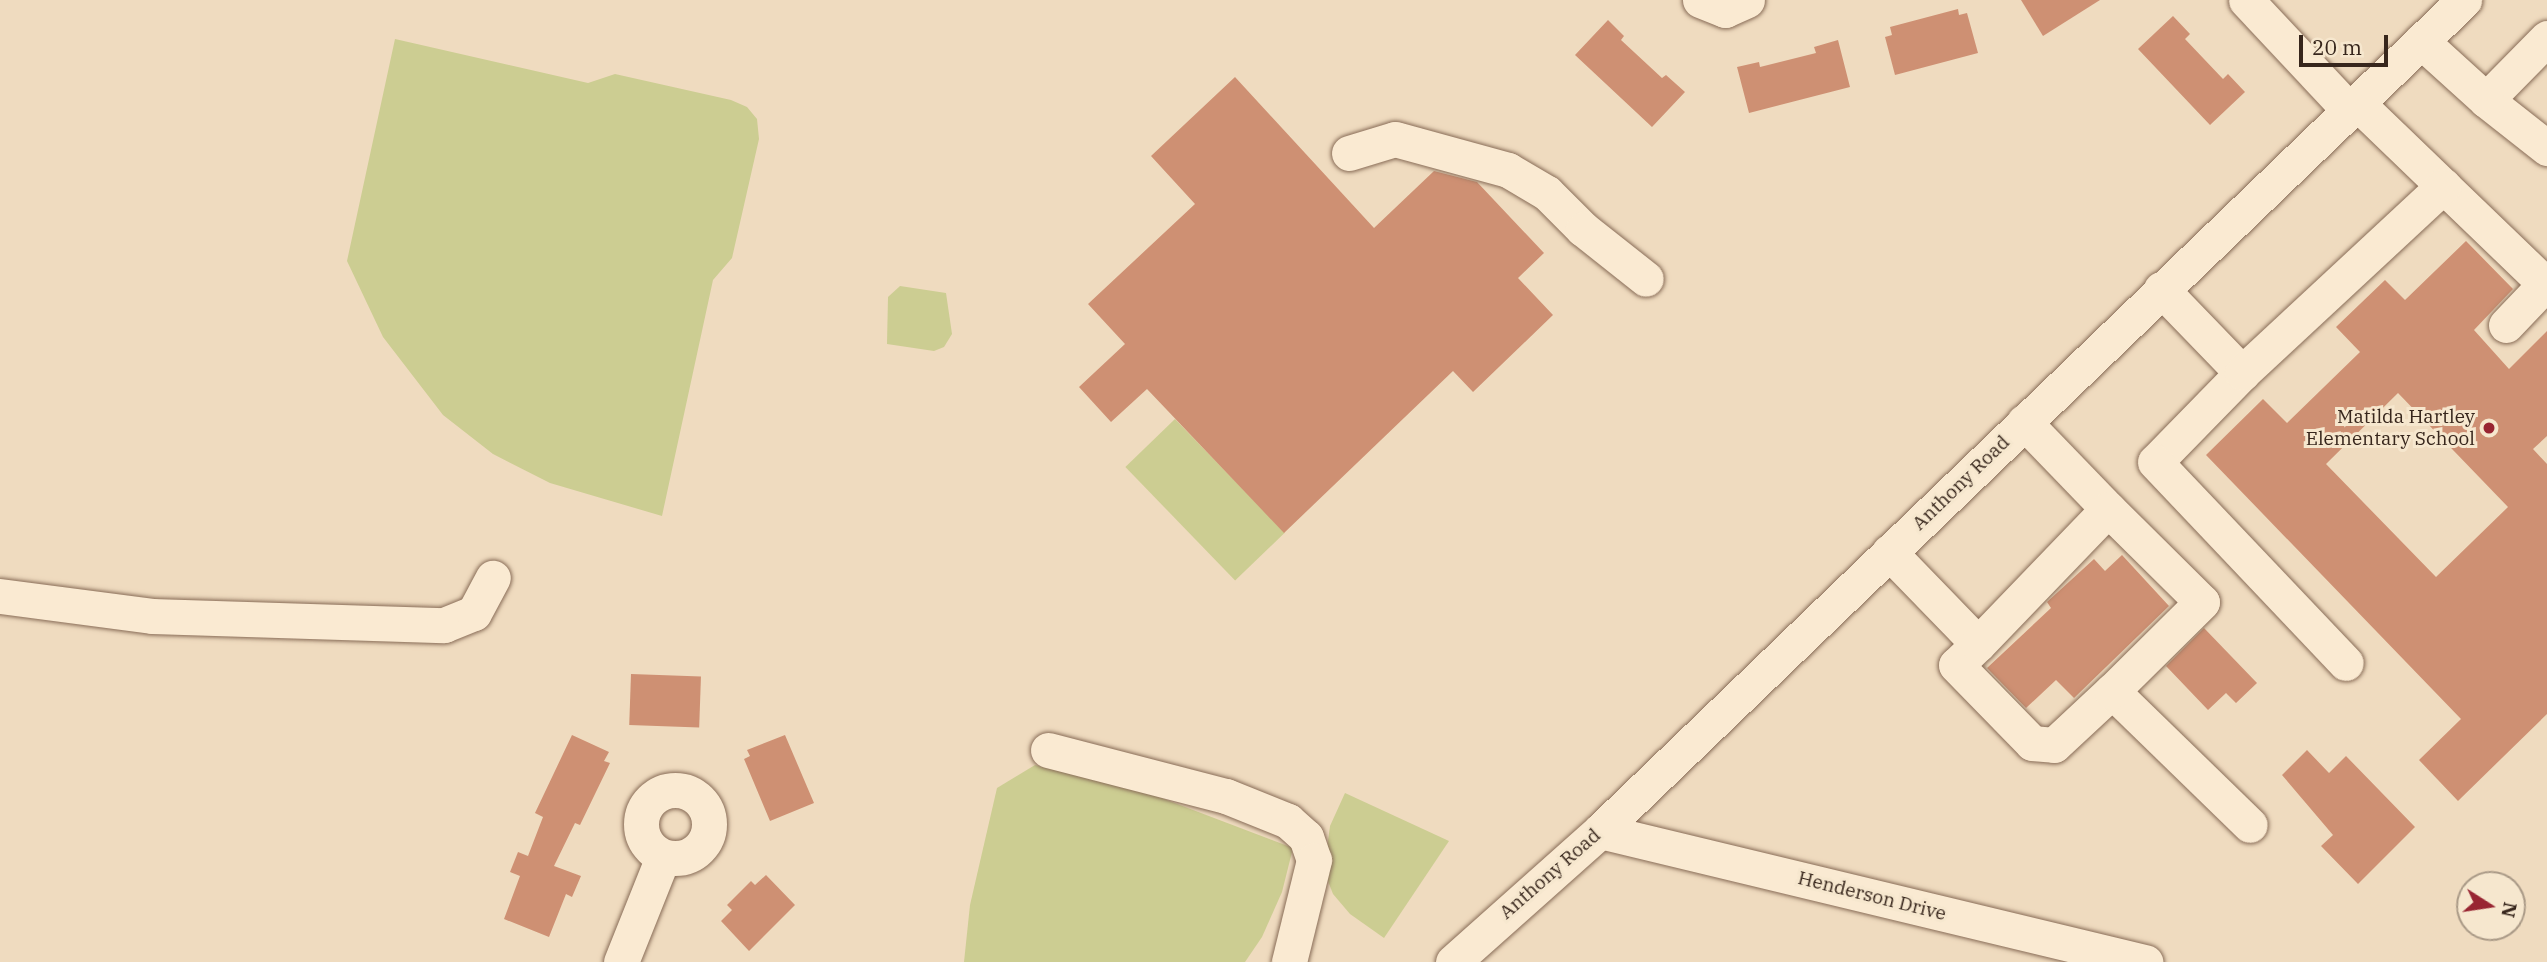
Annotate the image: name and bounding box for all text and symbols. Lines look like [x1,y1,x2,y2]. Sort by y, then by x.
scale bar [2302,21,2391,65]
text: 20 m [2312,33,2362,61]
place label: Matilda Hartley Elementary School [2306,406,2475,450]
marker: Matilda Hartley Elementary School [2481,420,2497,436]
street label: Anthony Road [1908,431,2014,535]
street label: Anthony Road [1495,824,1605,924]
street label: Henderson Drive [1796,867,1948,925]
north arrow [2456,871,2526,941]
text: N [2496,900,2523,920]

